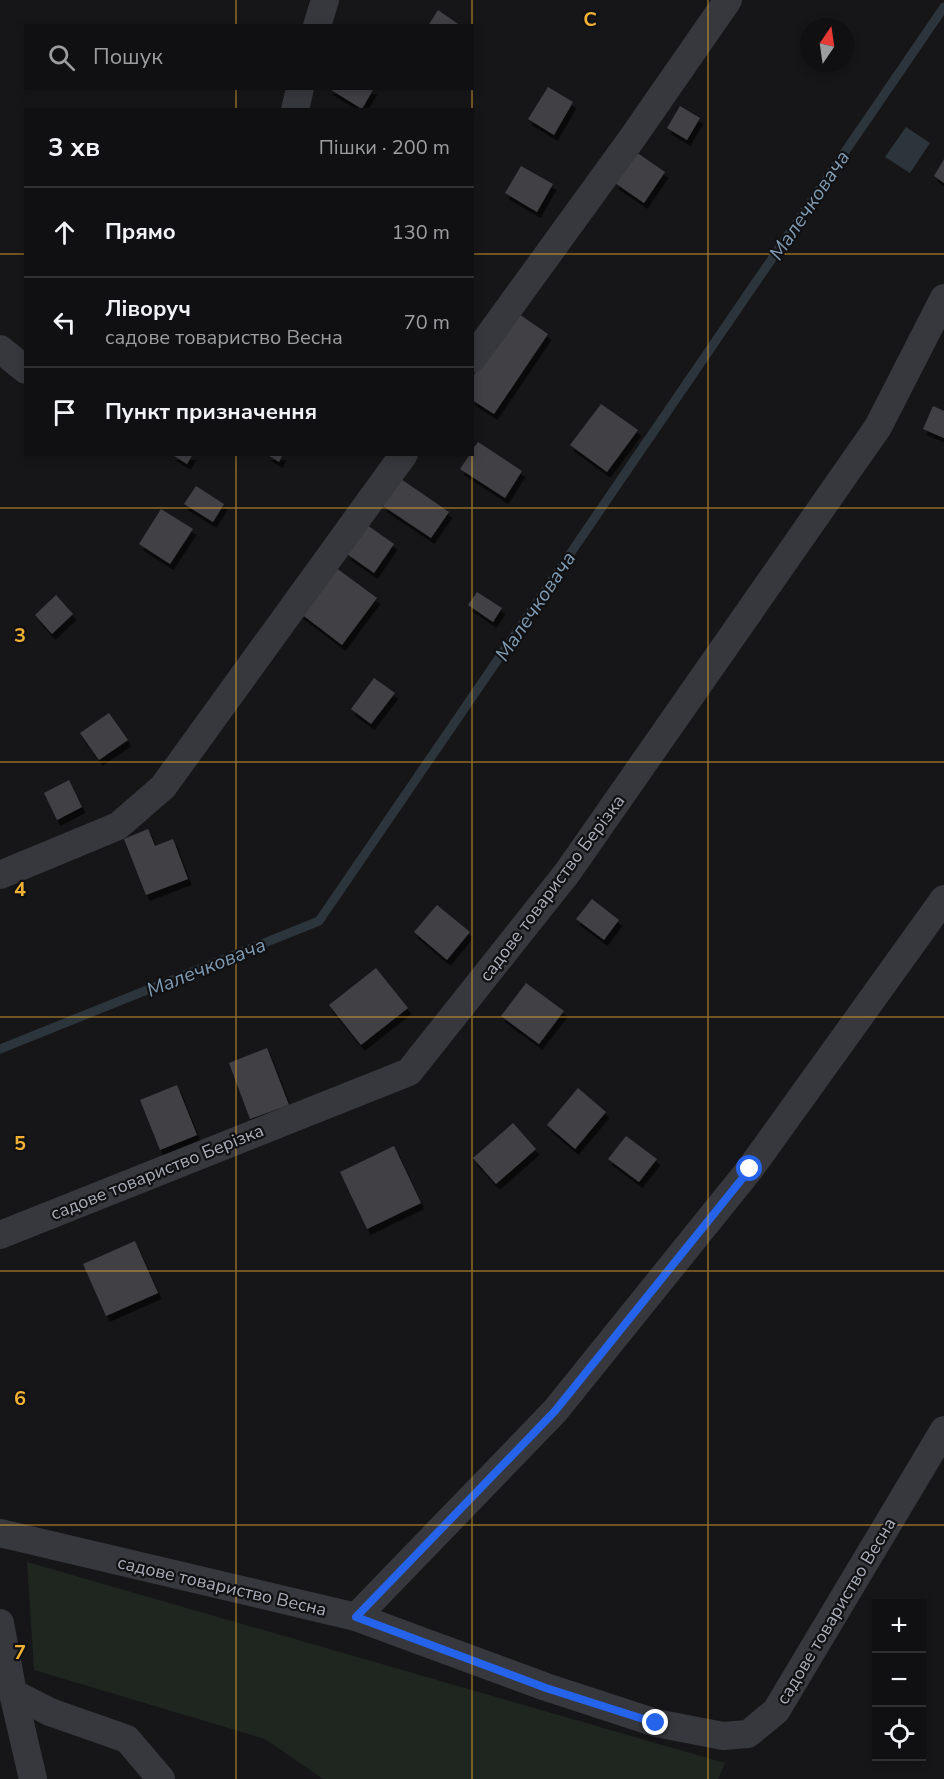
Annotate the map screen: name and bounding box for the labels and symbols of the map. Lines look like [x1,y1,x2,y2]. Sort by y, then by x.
text: C [583,6,597,33]
north arrow [800,18,854,72]
water label: Малечковача [763,145,856,265]
water label: Малечковача [489,546,582,666]
text: 3 [14,622,26,649]
street label: садове товариство Берізка [474,790,630,986]
text: 4 [14,876,26,903]
water label: Малечковача [142,931,270,1004]
street label: садове товариство Берізка [47,1118,267,1226]
text: 5 [14,1130,26,1157]
route start [736,1155,762,1181]
text: 6 [14,1385,26,1412]
street label: садове товариство Весна [771,1513,901,1709]
street label: садове товариство Весна [115,1550,329,1622]
text: 7 [14,1639,26,1666]
route end [642,1709,668,1735]

